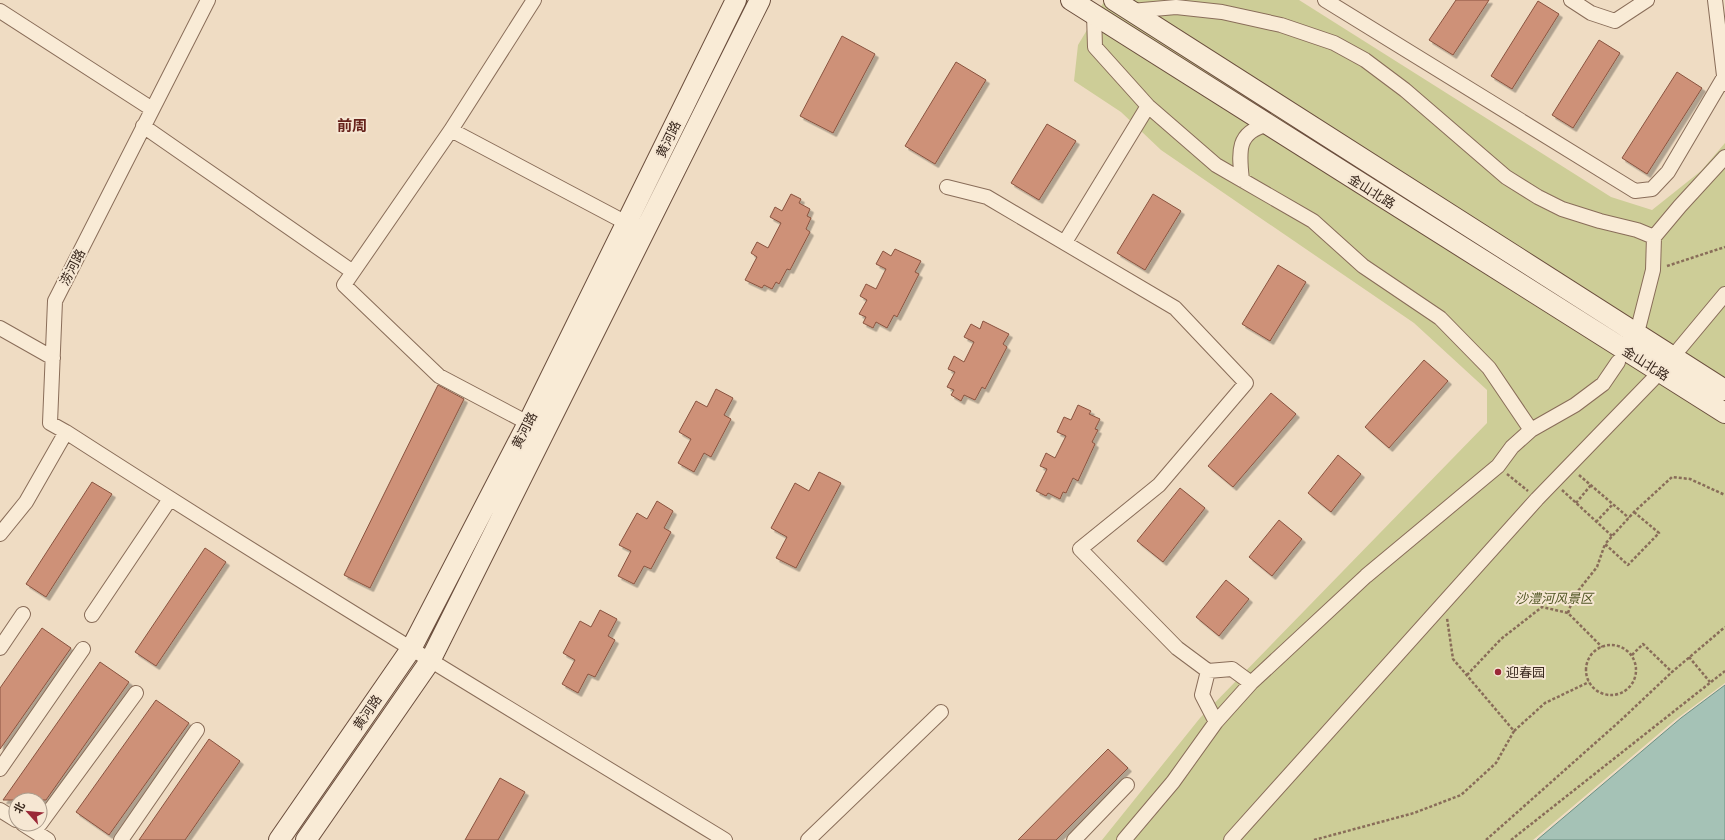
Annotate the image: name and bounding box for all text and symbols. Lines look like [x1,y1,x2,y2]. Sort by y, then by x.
district label: 前周 [337,116,367,135]
street label: 黄河路 [652,118,685,160]
street label: 金山北路 [1345,170,1398,212]
street label: 涝河路 [56,246,89,288]
street label: 金山北路 [1619,342,1672,384]
street label: 黄河路 [508,409,541,451]
park label: 沙澧河风景区 [1515,590,1595,607]
place label: 迎春园 [1506,664,1545,681]
marker: 迎春园 [1493,667,1503,677]
street label: 黄河路 [349,691,386,733]
north arrow [8,792,48,832]
text: 北 [10,799,28,816]

